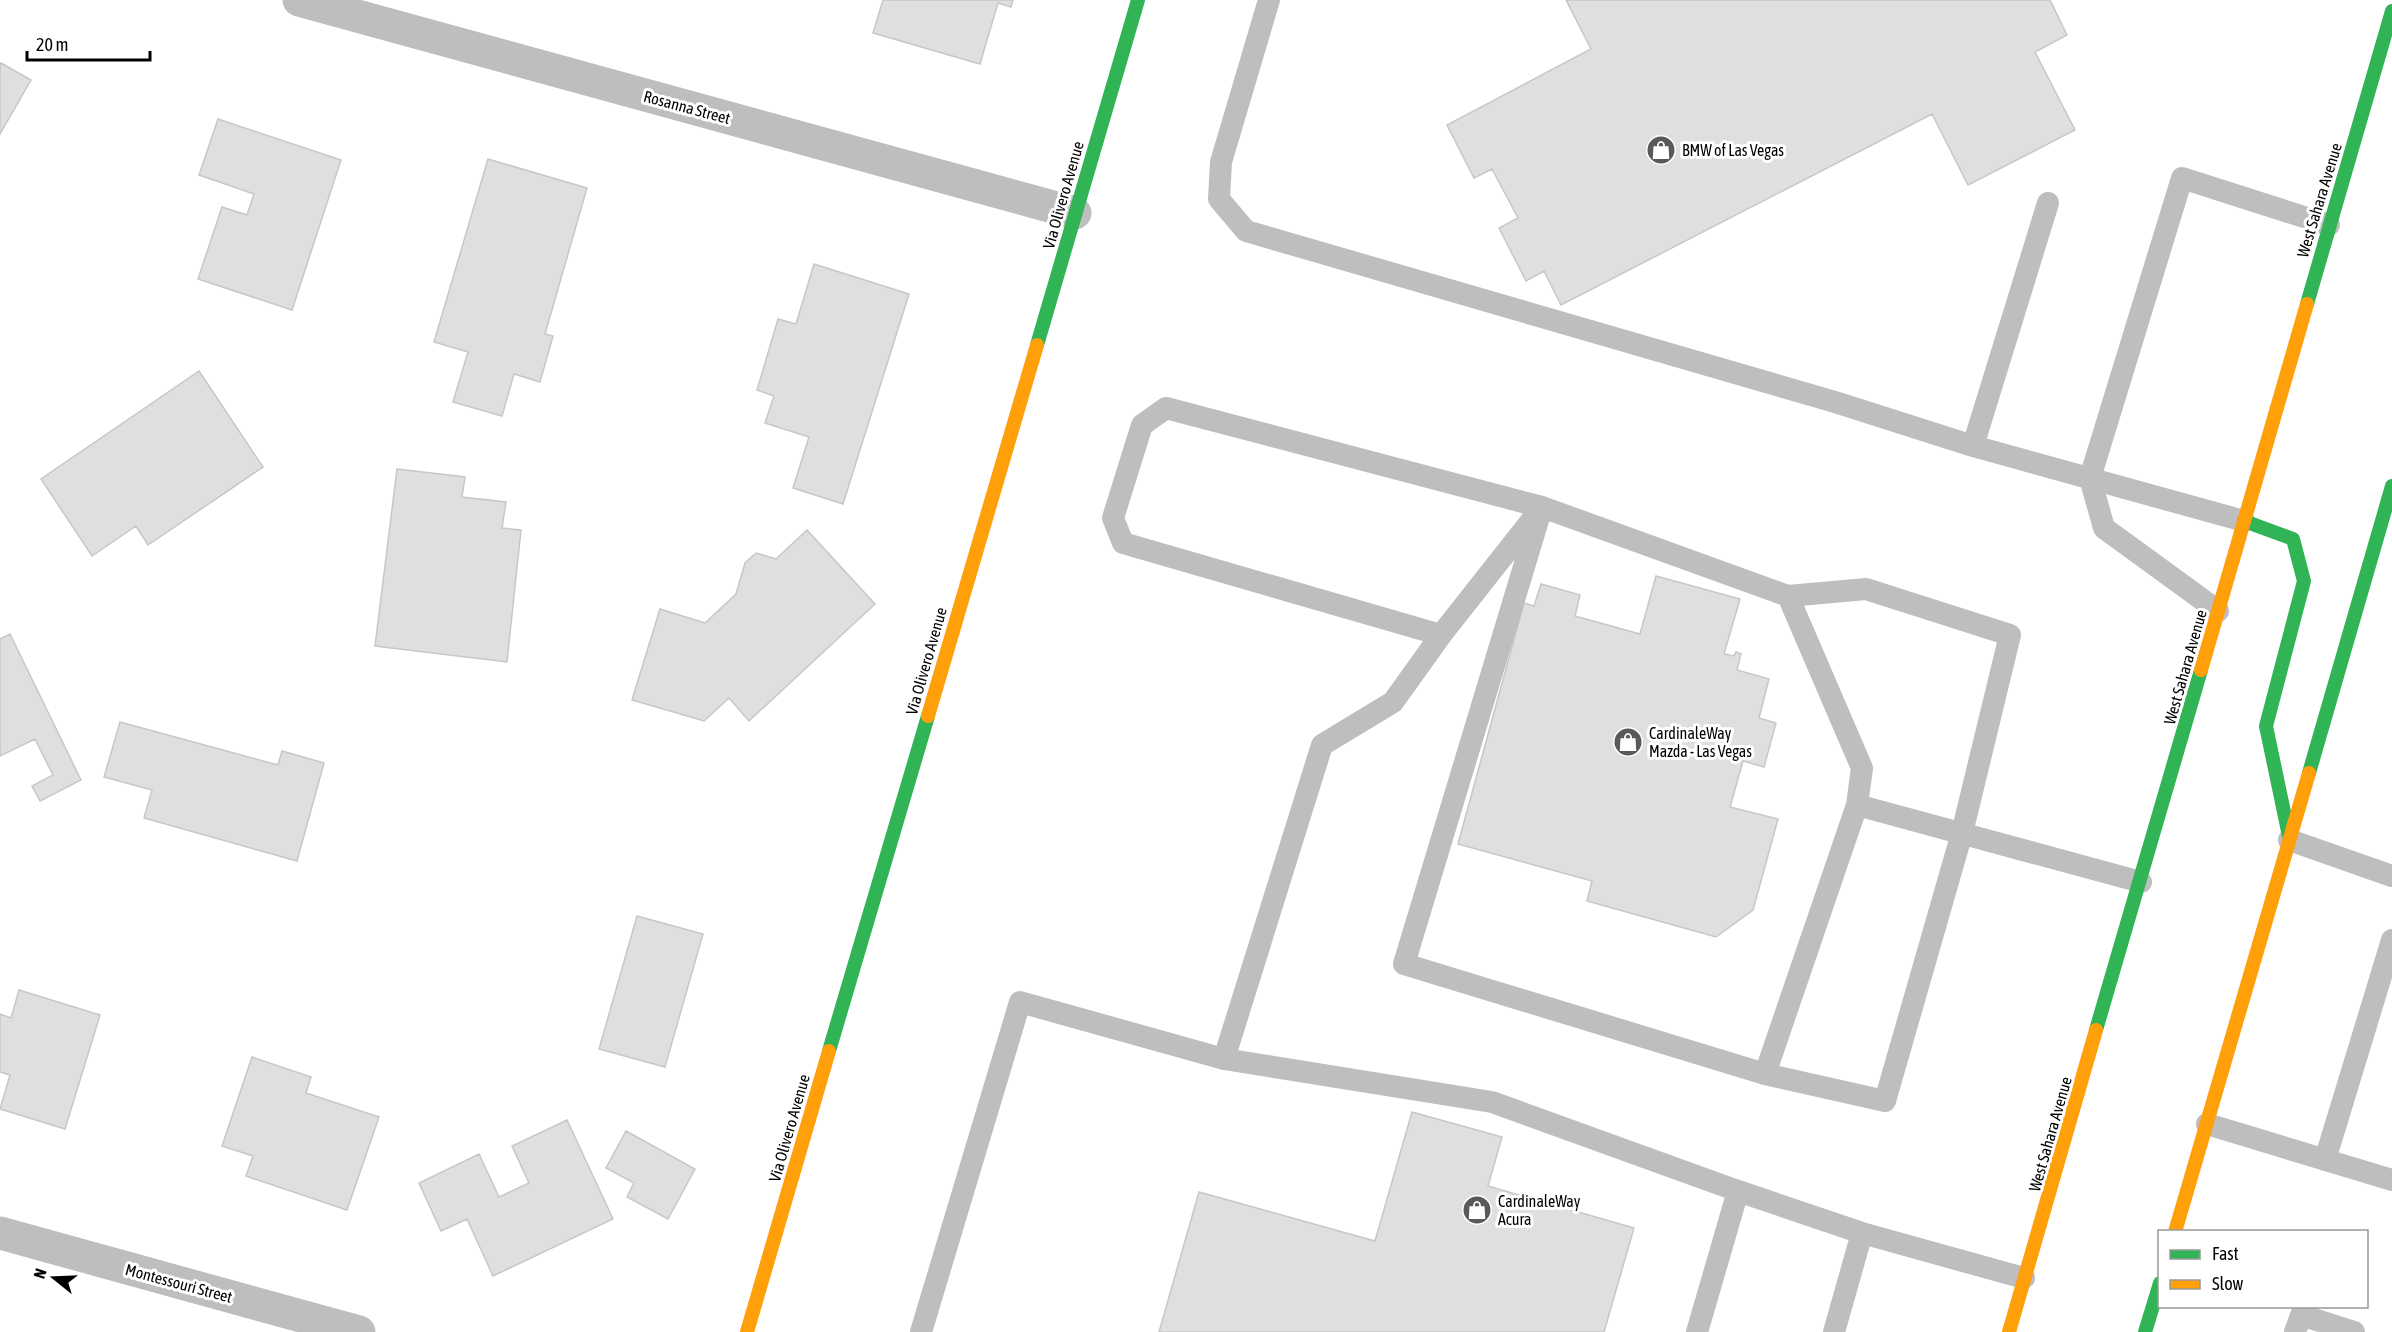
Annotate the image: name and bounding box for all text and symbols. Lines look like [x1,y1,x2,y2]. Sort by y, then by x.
scale bar [27,24,150,62]
text: 20 m [36,34,68,55]
street label: Rosanna Street [642,87,733,127]
shop icon: BMW of Las Vegas [1645,134,1677,166]
street label: Via Olivero Avenue [1039,139,1087,251]
place label: BMW of Las Vegas [1682,141,1784,160]
street label: West Sahara Avenue [2293,141,2345,259]
street label: Via Olivero Avenue [902,605,950,717]
street label: West Sahara Avenue [2160,608,2210,726]
place label: CardinaleWay Mazda - Las Vegas [1649,724,1752,761]
shop icon: CardinaleWay Mazda - Las Vegas [1612,726,1644,758]
street label: Via Olivero Avenue [765,1072,813,1184]
street label: West Sahara Avenue [2025,1075,2075,1193]
place label: CardinaleWay Acura [1498,1192,1581,1228]
shop icon: CardinaleWay Acura [1461,1194,1493,1226]
legend [2158,1230,2368,1308]
text: Fast [2212,1243,2239,1264]
north arrow [24,1248,84,1308]
street label: Montessouri Street [124,1260,235,1306]
text: N [30,1266,50,1281]
text: Slow [2212,1273,2243,1294]

